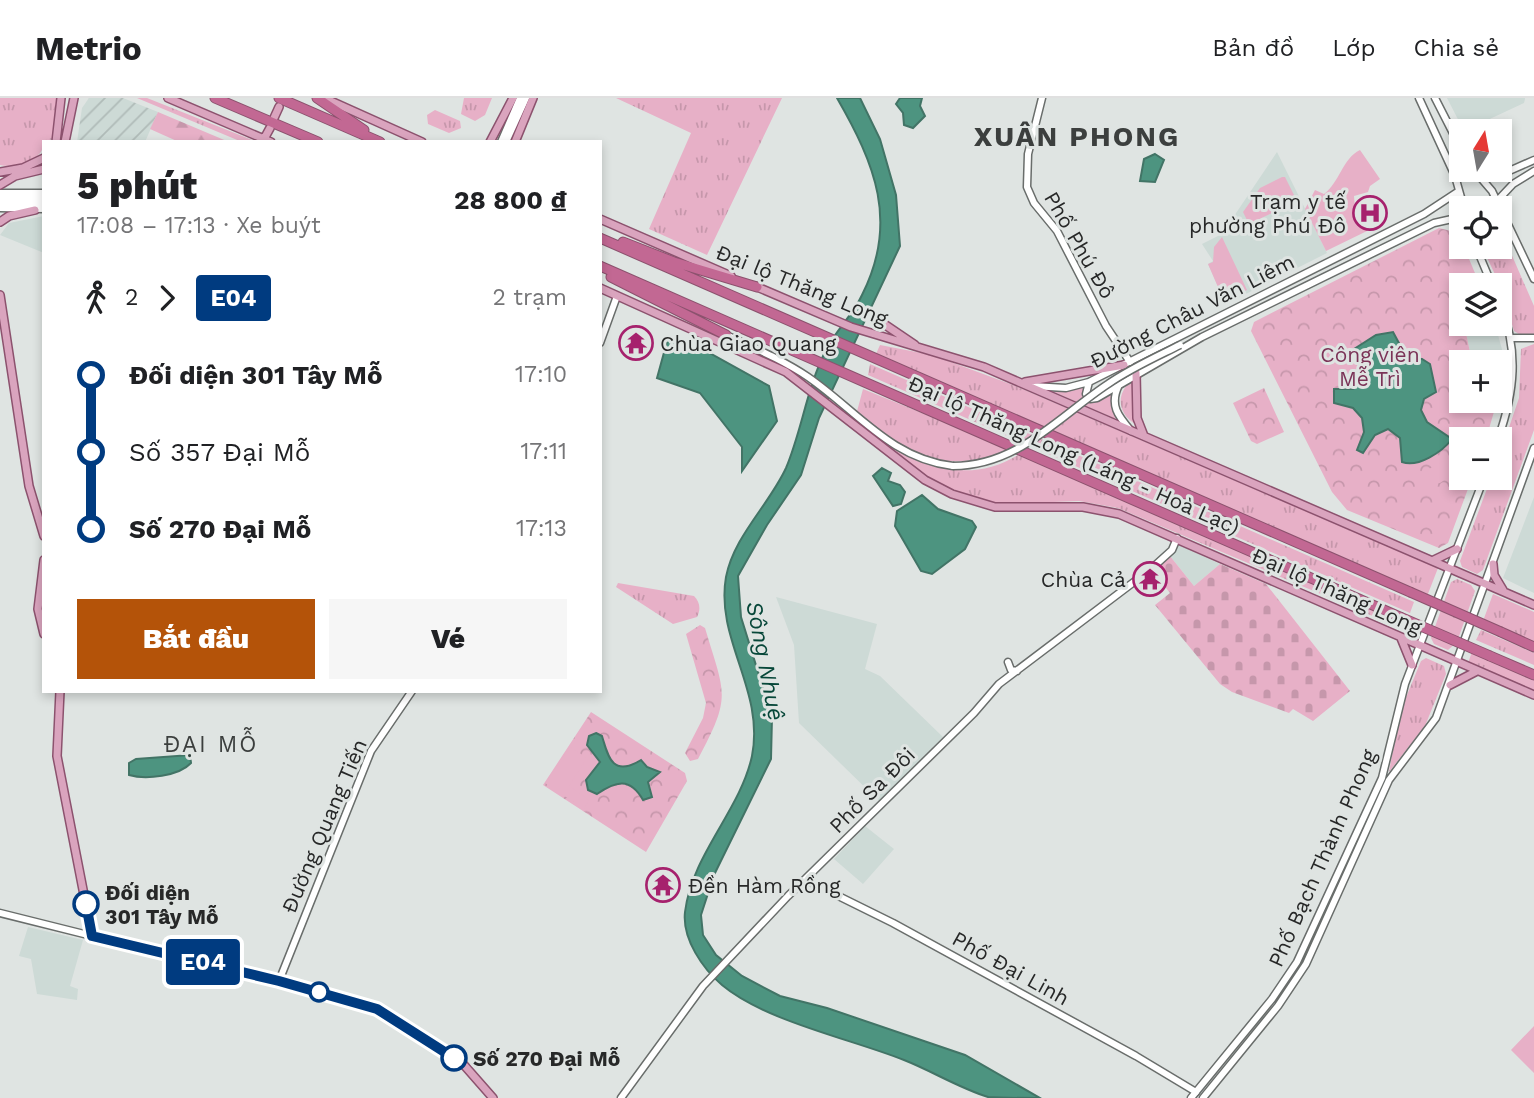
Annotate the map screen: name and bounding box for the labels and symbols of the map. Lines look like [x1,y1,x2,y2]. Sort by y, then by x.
north arrow [1449,119,1512,182]
district label: XUÂN PHONG [974,120,1180,153]
street label: Phố Phú Đô [1039,187,1121,303]
place label: Trạm y tế phường Phú Đô [1189,189,1346,238]
hospital icon: Trạm y tế phường Phú Đô [1351,194,1389,232]
street label: Đại lộ Thăng Long [712,239,892,331]
street label: Đường Châu Văn Liêm [1086,249,1298,373]
temple icon: Chùa Giao Quang [617,324,655,362]
place label: Chùa Giao Quang [660,331,837,356]
park label: Công viên Mễ Trì [1320,342,1420,391]
street label: Đại lộ Thăng Long (Láng - Hoà Lạc) [904,370,1244,540]
street label: Đại lộ Thăng Long [1248,542,1427,640]
temple icon: Chùa Cả [1131,560,1169,598]
place label: Chùa Cả [1041,567,1126,592]
water label: Sông Nhuệ [740,599,790,723]
district label: ĐẠI MỖ [163,727,259,758]
street label: Đường Quang Tiến [276,735,372,917]
street label: Phố Sa Đôi [824,742,920,838]
street label: Phố Bạch Thành Phong [1263,745,1382,971]
temple icon: Đền Hàm Rồng [644,866,682,904]
place label: Đền Hàm Rồng [688,873,841,898]
place label: Đối diện 301 Tây Mỗ [105,880,219,929]
marker: Đối diện 301 Tây Mỗ [73,891,99,917]
street label: Phố Đại Linh [948,926,1074,1010]
line badge: E04 [163,939,243,985]
unlabelled marker [309,982,329,1002]
marker: Số 270 Đại Mỗ [441,1045,467,1071]
place label: Số 270 Đại Mỗ [473,1046,620,1071]

